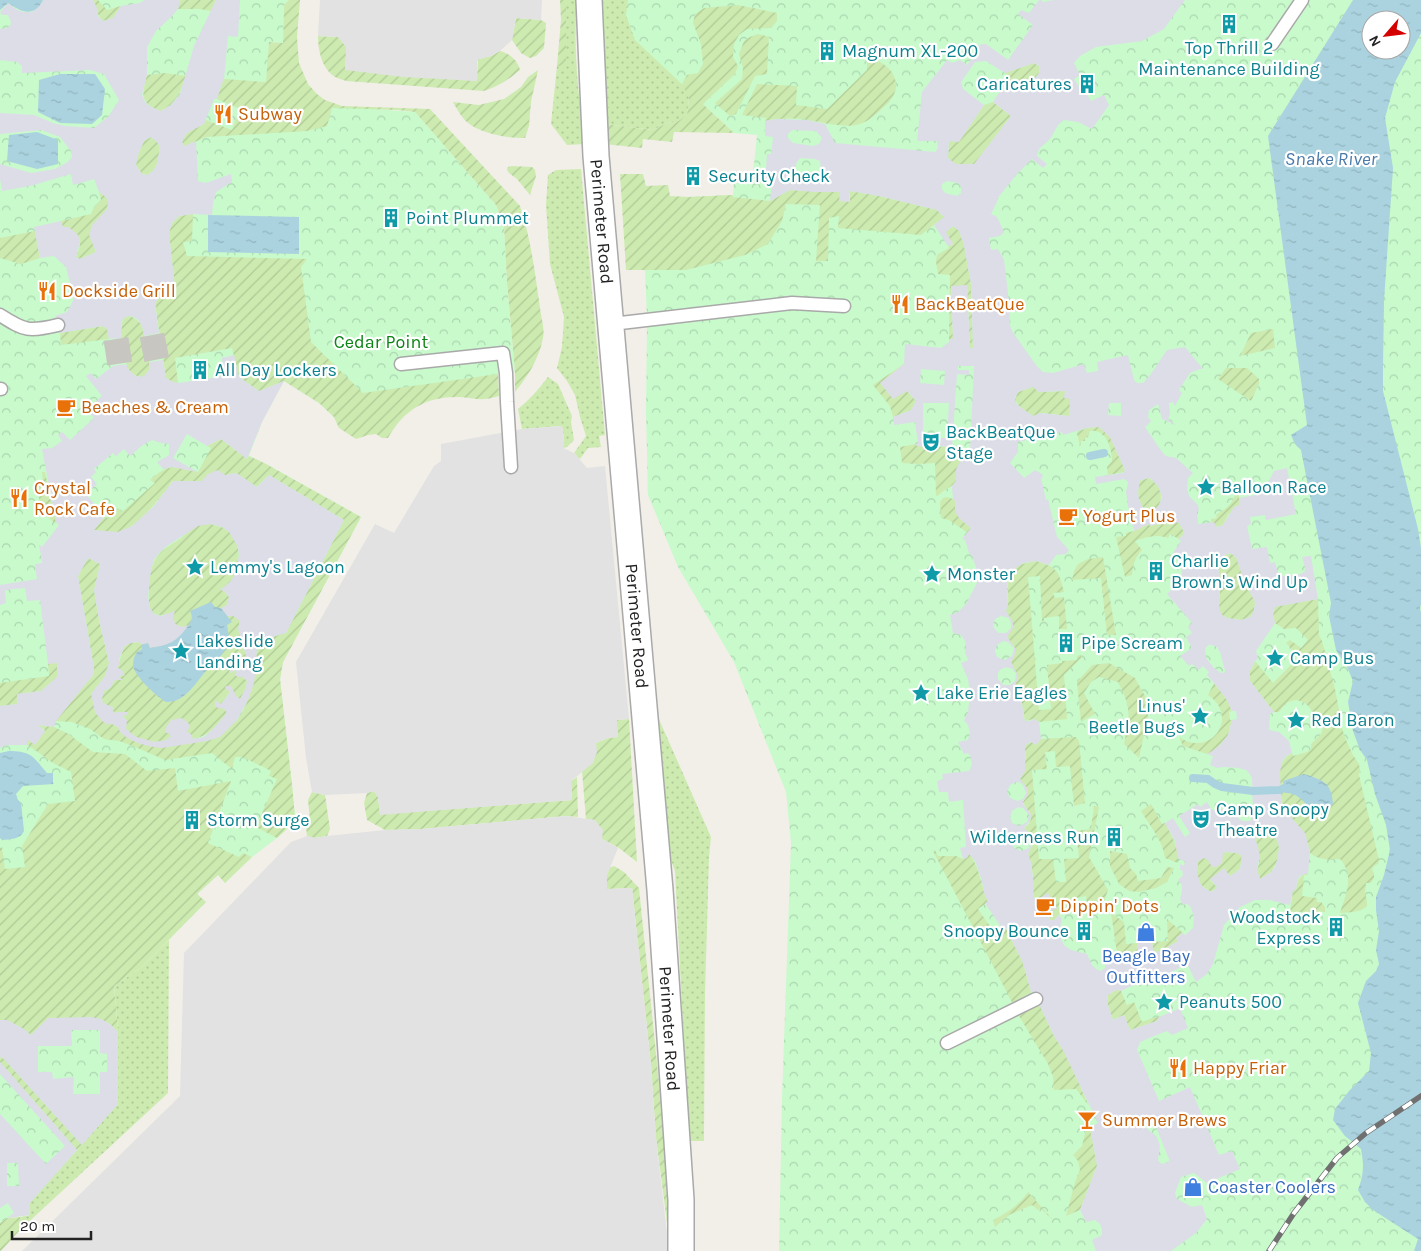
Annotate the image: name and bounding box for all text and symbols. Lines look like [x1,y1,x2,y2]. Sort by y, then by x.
north arrow [1361,10,1411,60]
building icon: Top Thrill 2 Maintenance Building [1218,13,1240,35]
text: N [1365,32,1385,49]
place label: Top Thrill 2 Maintenance Building [1138,37,1320,80]
building icon: Magnum XL-200 [816,40,838,62]
place label: Magnum XL-200 [842,40,978,62]
place label: Caricatures [977,73,1072,95]
building icon: Caricatures [1076,73,1098,95]
restaurant icon: Subway [212,103,234,125]
place label: Subway [238,103,302,125]
water label: Snake River [1285,148,1379,170]
street label: Perimeter Road [585,158,618,285]
building icon: Security Check [682,165,704,187]
place label: Security Check [708,165,830,187]
building icon: Point Plummet [380,207,402,229]
place label: Point Plummet [406,207,529,229]
restaurant icon: Dockside Grill [36,280,58,302]
place label: Dockside Grill [62,280,176,302]
restaurant icon: BackBeatQue [889,293,911,315]
place label: BackBeatQue [915,293,1025,315]
park label: Cedar Point [334,331,428,353]
building icon: All Day Lockers [189,359,211,381]
place label: All Day Lockers [215,359,337,381]
cafe icon: Beaches & Cream [55,396,77,418]
place label: Beaches & Cream [81,396,229,418]
place label: BackBeatQue Stage [946,421,1056,464]
theatre icon: BackBeatQue Stage [920,431,942,453]
place icon: Balloon Race [1195,476,1217,498]
place label: Balloon Race [1221,476,1326,498]
place label: Crystal Rock Cafe [34,477,115,520]
restaurant icon: Crystal Rock Cafe [8,487,30,509]
cafe icon: Yogurt Plus [1057,505,1079,527]
place label: Yogurt Plus [1083,505,1176,527]
place label: Charlie Brown's Wind Up [1171,550,1308,593]
place icon: Lemmy's Lagoon [184,556,206,578]
place label: Lemmy's Lagoon [210,556,345,578]
building icon: Charlie Brown's Wind Up [1145,560,1167,582]
street label: Perimeter Road [621,563,653,690]
place icon: Monster [921,563,943,585]
place label: Monster [947,563,1015,585]
place label: Lakeslide Landing [196,630,273,673]
building icon: Pipe Scream [1055,632,1077,654]
place label: Pipe Scream [1081,632,1183,654]
place icon: Lakeslide Landing [170,640,192,662]
place icon: Camp Bus [1264,647,1286,669]
place label: Camp Bus [1290,647,1374,669]
place icon: Lake Erie Eagles [910,682,932,704]
place label: Lake Erie Eagles [936,682,1067,704]
place label: Linus' Beetle Bugs [1088,695,1185,738]
place icon: Linus' Beetle Bugs [1189,705,1211,727]
place icon: Red Baron [1285,709,1307,731]
place label: Red Baron [1311,709,1395,731]
place label: Camp Snoopy Theatre [1216,798,1330,841]
theatre icon: Camp Snoopy Theatre [1190,808,1212,830]
building icon: Storm Surge [181,809,203,831]
place label: Storm Surge [207,809,310,831]
place label: Wilderness Run [970,826,1099,848]
building icon: Wilderness Run [1103,826,1125,848]
cafe icon: Dippin' Dots [1034,895,1056,917]
place label: Dippin' Dots [1060,895,1159,917]
place label: Woodstock Express [1230,906,1321,949]
building icon: Woodstock Express [1325,916,1347,938]
place label: Snoopy Bounce [943,920,1069,942]
building icon: Snoopy Bounce [1073,920,1095,942]
shop icon: Beagle Bay Outfitters [1135,921,1157,943]
place label: Beagle Bay Outfitters [1102,945,1191,988]
street label: Perimeter Road [654,965,685,1092]
place icon: Peanuts 500 [1153,991,1175,1013]
place label: Peanuts 500 [1179,991,1282,1013]
restaurant icon: Happy Friar [1167,1057,1189,1079]
place label: Happy Friar [1193,1057,1287,1079]
bar icon: Summer Brews [1076,1109,1098,1131]
place label: Summer Brews [1102,1109,1227,1131]
shop icon: Coaster Coolers [1182,1176,1204,1198]
place label: Coaster Coolers [1208,1176,1336,1198]
scale bar [12,1208,91,1240]
text: 20 m [20,1217,55,1235]

